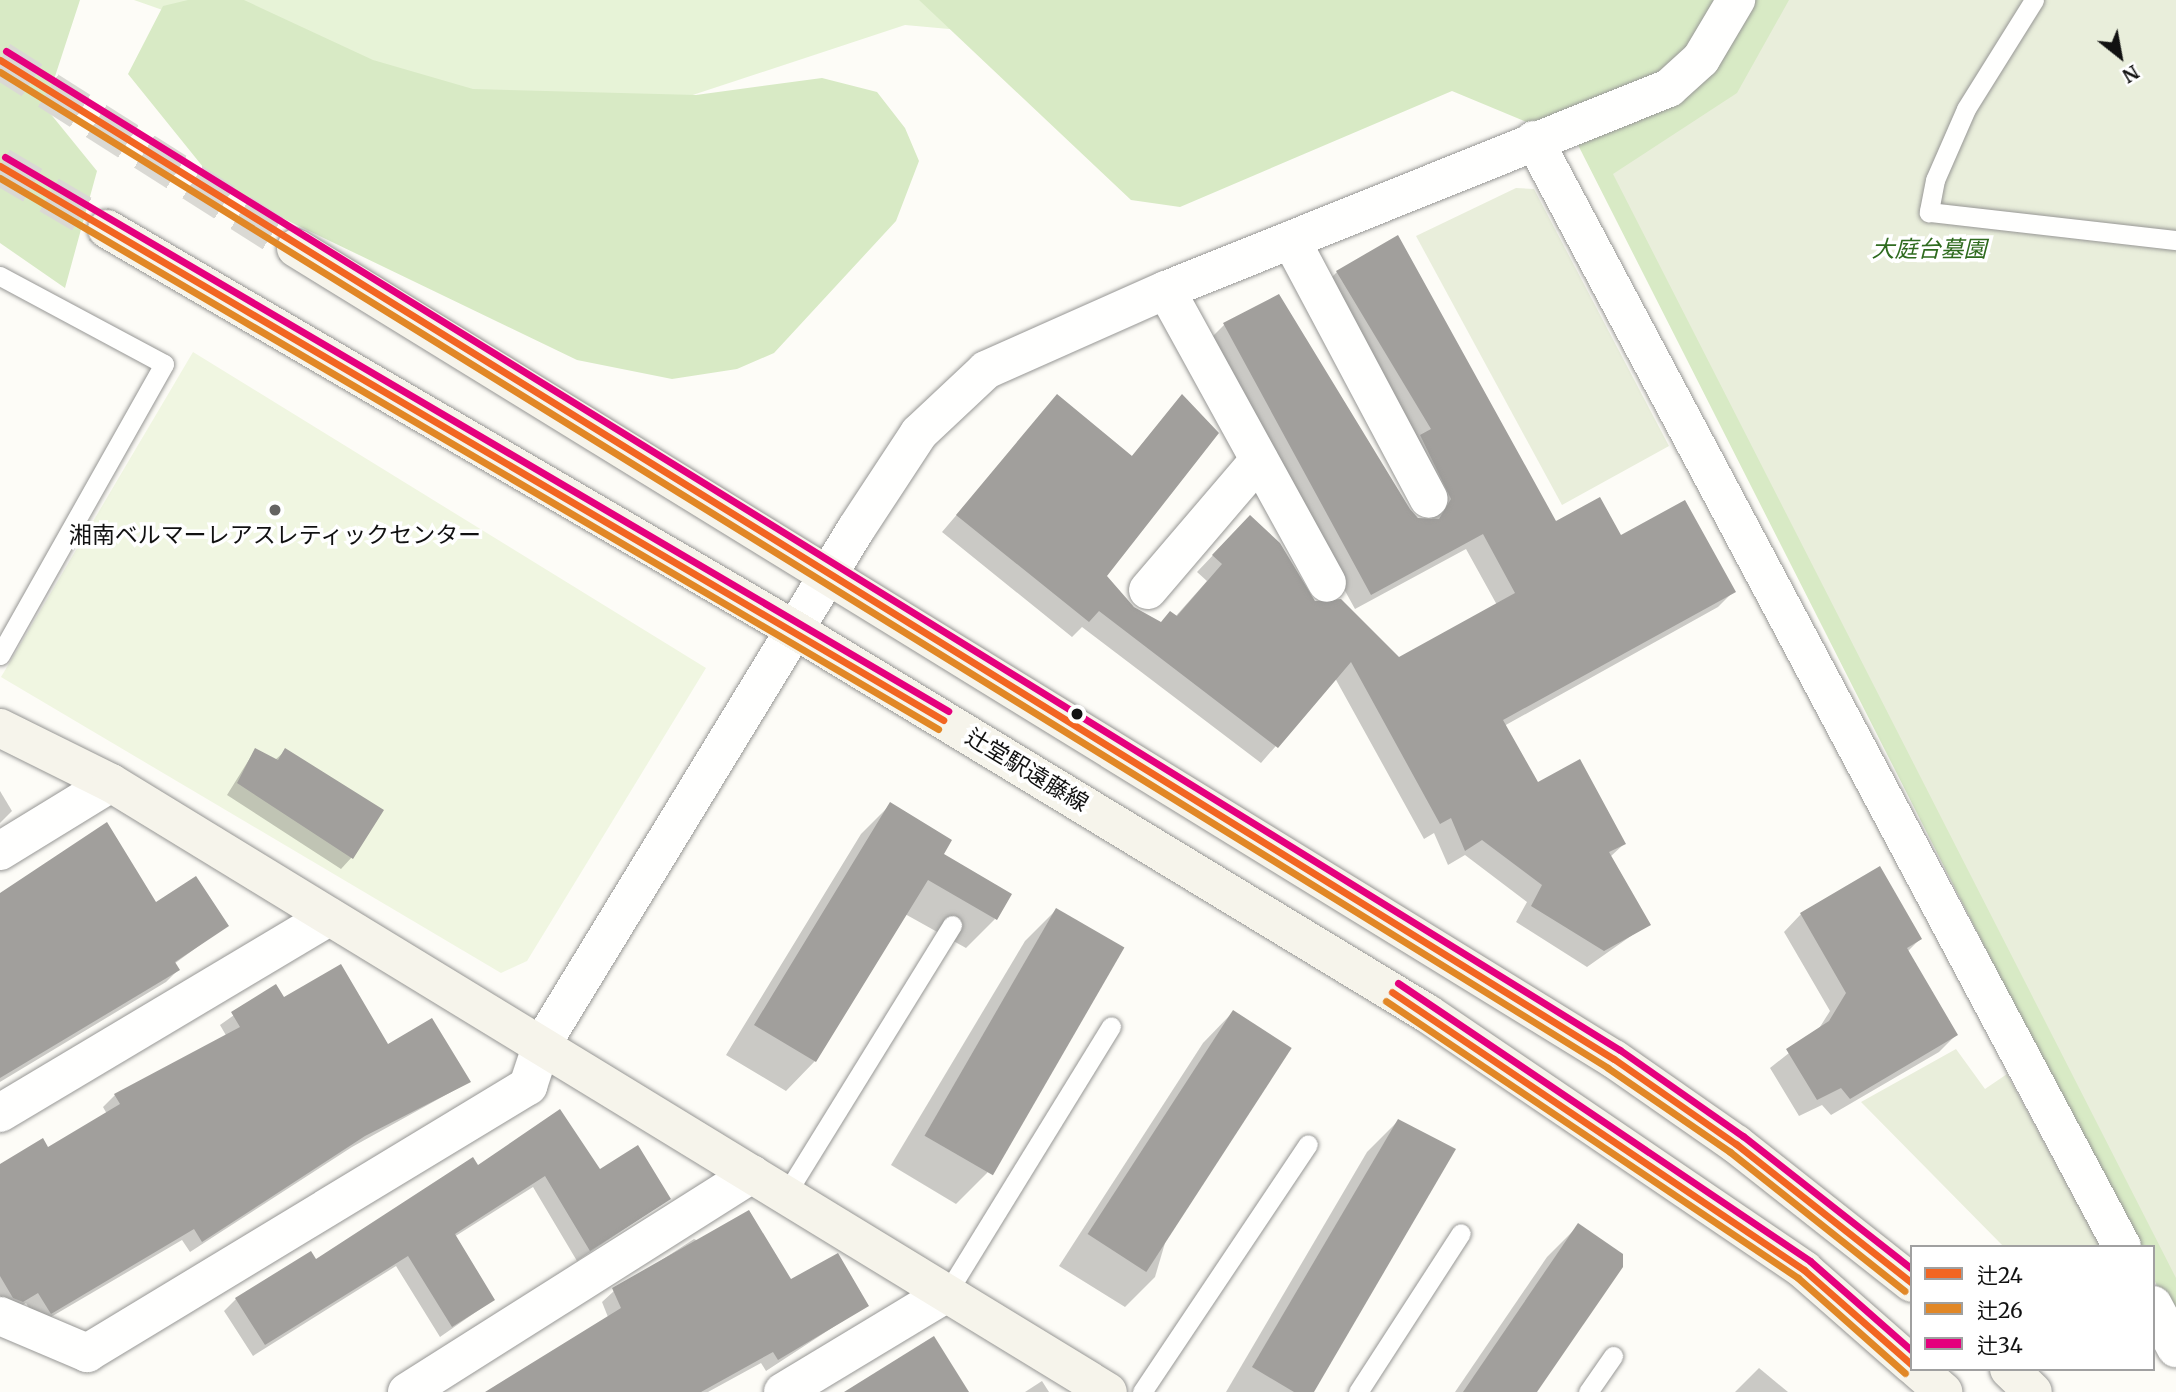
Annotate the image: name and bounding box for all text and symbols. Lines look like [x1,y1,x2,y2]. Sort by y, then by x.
north arrow [2085,21,2155,91]
text: N [2118,60,2143,88]
park label: 大庭台墓園 [1872,235,1986,263]
marker: 湘南ベルマーレアスレティックセンター [267,502,283,518]
place label: 湘南ベルマーレアスレティックセンター [68,521,482,549]
unlabelled marker [1070,707,1084,721]
street label: 辻堂駅遠藤線 [961,723,1093,817]
legend [1910,1245,2155,1371]
text: 辻24 [1977,1262,2023,1289]
text: 辻26 [1977,1297,2023,1324]
text: 辻34 [1977,1332,2023,1359]

